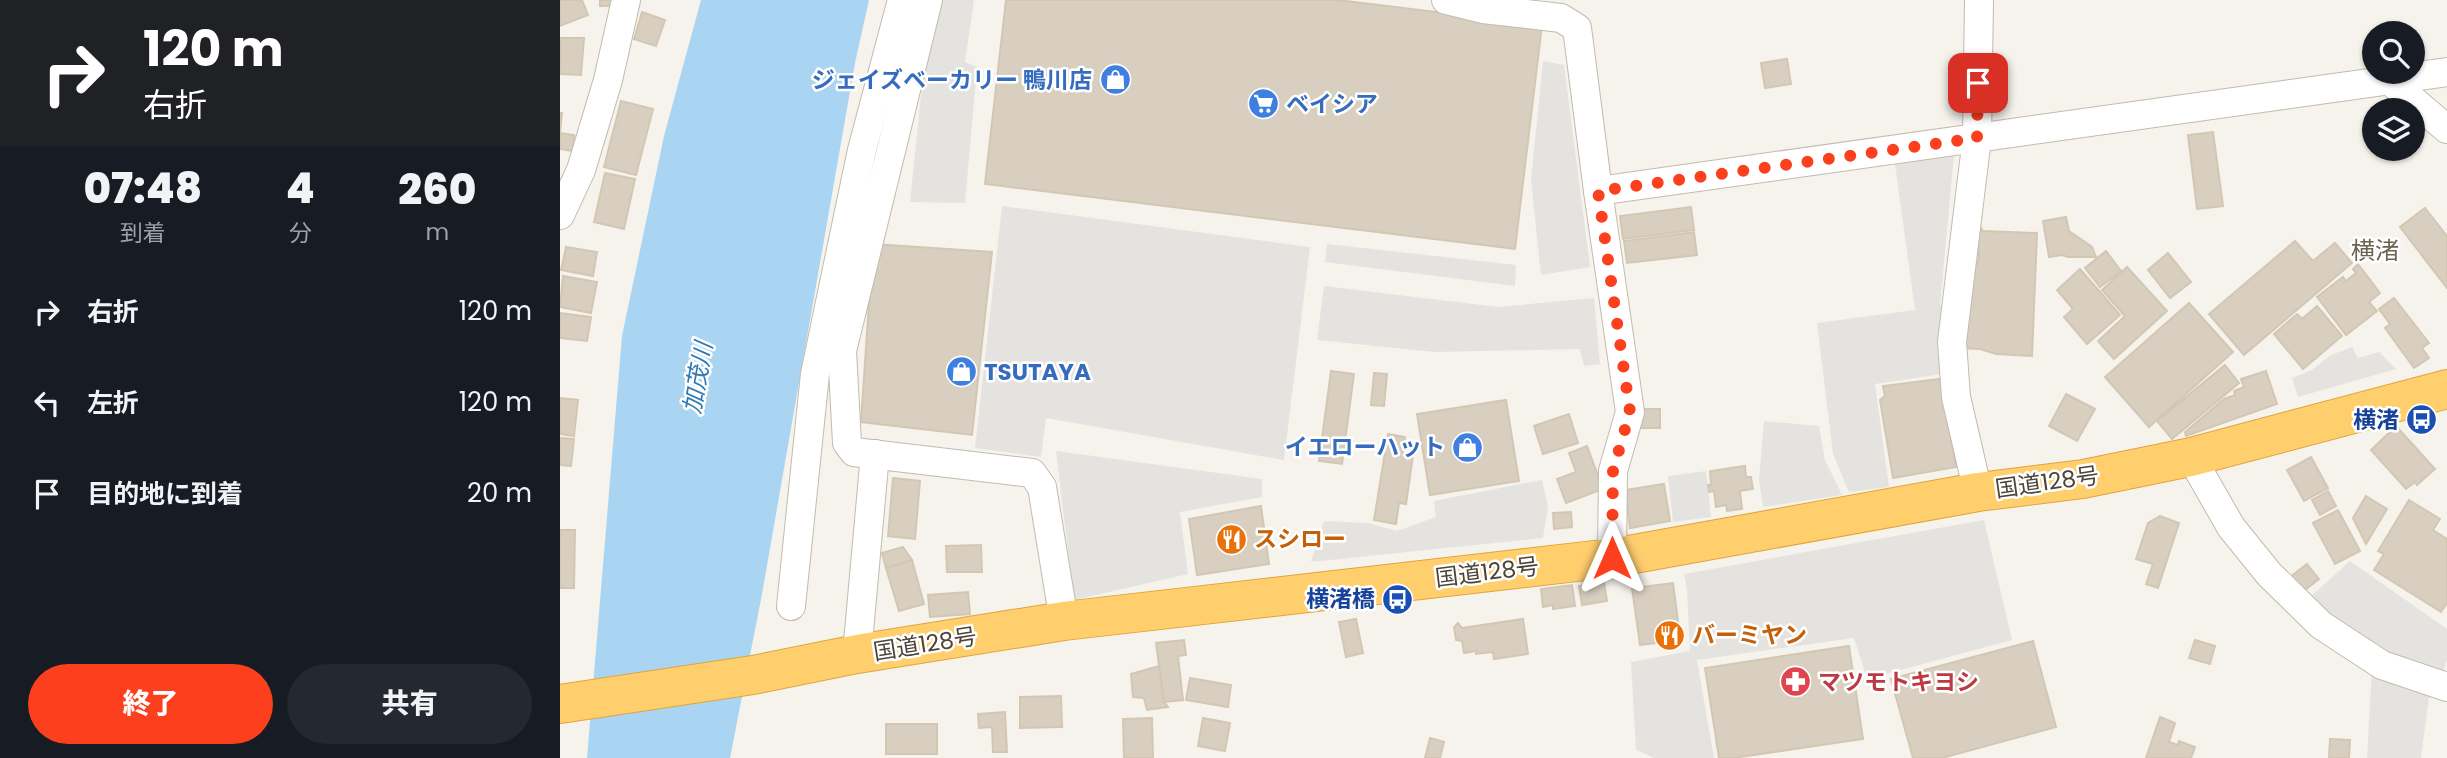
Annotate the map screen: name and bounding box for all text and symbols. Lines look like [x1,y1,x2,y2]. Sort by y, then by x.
text: 120 m [143,15,284,83]
map controls [2362,21,2425,161]
button: search [2362,21,2425,84]
icon: right [28,28,119,119]
pin [1948,53,2008,113]
shop icon: ジェイズベーカリー 鴨川店 [1098,63,1132,97]
place label: ジェイズベーカリー 鴨川店 [812,64,1092,96]
icon: arrive [1959,64,1997,102]
text: 右折 [143,82,207,127]
supermarket icon: ベイシア [1246,87,1280,121]
place label: ベイシア [1286,88,1378,120]
button: layers [2362,98,2425,161]
text: 07:48 [84,159,202,218]
text: 4 [286,159,315,218]
text: 260 [398,160,476,219]
text: m [426,216,449,248]
text: 到着 [120,217,166,249]
text: 分 [289,217,312,249]
district label: 横渚 [2351,234,2399,267]
icon: right [28,293,66,331]
text: 120 m [459,293,532,329]
text: 右折 [87,294,139,330]
water label: 加茂川 [675,337,721,416]
shop icon: TSUTAYA [944,355,978,389]
place label: TSUTAYA [984,356,1091,388]
icon: left [28,384,66,422]
text: 120 m [459,384,532,420]
text: 左折 [87,385,139,421]
bus stop icon: 横渚 [2405,403,2439,437]
place label: 横渚 [2353,404,2399,436]
shop icon: イエローハット [1451,430,1485,464]
place label: イエローハット [1285,431,1445,463]
street label: 国道128号 [1993,459,2101,505]
icon: arrive [28,475,66,513]
text: 20 m [467,475,532,511]
text: 目的地に到着 [87,476,243,512]
position arrow [1575,521,1649,595]
restaurant icon: スシロー [1214,522,1248,556]
place label: スシロー [1254,523,1346,555]
street label: 国道128号 [1433,550,1541,594]
bus stop icon: 横渚橋 [1381,582,1415,616]
place label: 横渚橋 [1306,583,1375,615]
restaurant icon: バーミヤン [1652,618,1686,652]
place label: バーミヤン [1692,619,1807,651]
street label: 国道128号 [871,620,979,668]
button: 終了 [28,664,273,744]
button: 共有 [287,664,532,744]
pharmacy icon: マツモトキヨシ [1778,665,1812,699]
place label: マツモトキヨシ [1818,666,1979,698]

